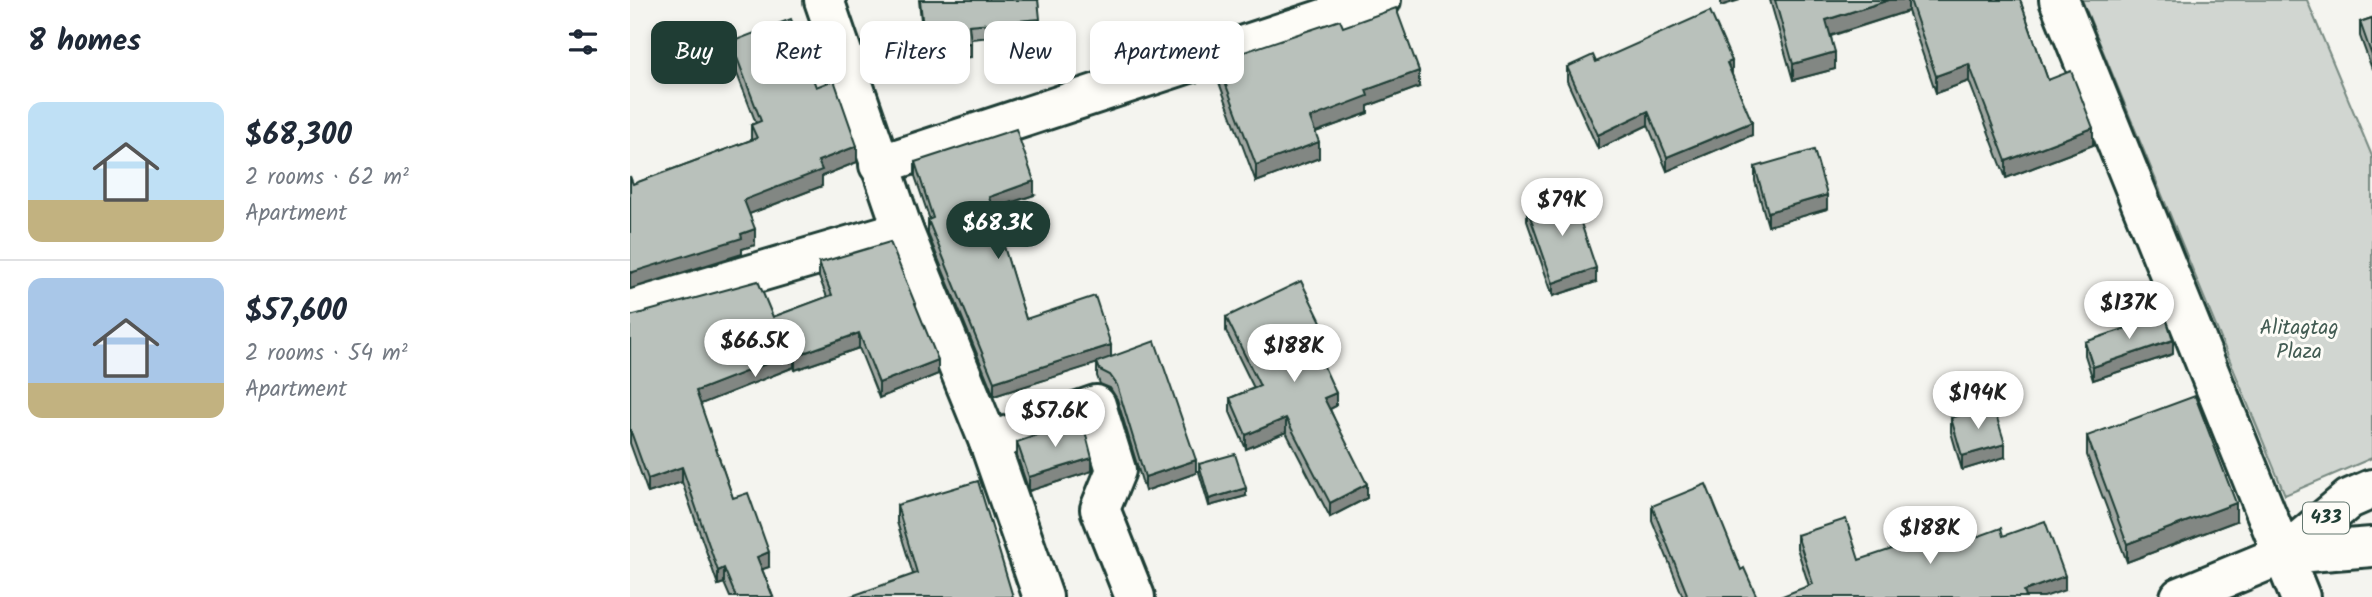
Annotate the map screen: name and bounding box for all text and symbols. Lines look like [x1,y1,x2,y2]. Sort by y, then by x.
text: 8 homes [28,18,141,66]
chip: Buy [651,21,737,84]
chip: Rent [751,21,846,84]
chip: Filters [860,21,970,84]
chip: New [984,21,1076,84]
chip: Apartment [1090,21,1244,84]
icon: filters [564,23,602,61]
text: $68,300 [245,112,352,160]
icon: home [84,130,168,214]
text: 2 rooms · 62 m² [245,160,409,196]
pin: $79K [1521,178,1603,238]
text: $79K [1537,183,1587,219]
text: Apartment [245,196,347,232]
pin: $68.3K [941,202,1055,261]
text: $68.3K [962,206,1034,242]
pin: $137K [2080,282,2178,341]
text: $137K [2100,286,2158,322]
text: $57,600 [245,288,347,336]
icon: home [84,306,168,390]
park label: Alitagtag Plaza [2260,312,2338,369]
pin: $66.5K [698,320,812,379]
text: $66.5K [720,324,790,360]
pin: $188K [1245,324,1343,384]
text: $188K [1263,329,1325,365]
text: 2 rooms · 54 m² [245,336,408,372]
text: Apartment [245,372,347,408]
pin: $194K [1929,372,2027,431]
text: $194K [1949,376,2007,412]
pin: $57.6K [998,390,1112,449]
text: $57.6K [1021,394,1089,430]
road number: 433 [2303,503,2349,534]
pin: $188K [1881,506,1979,566]
text: $188K [1899,511,1961,547]

